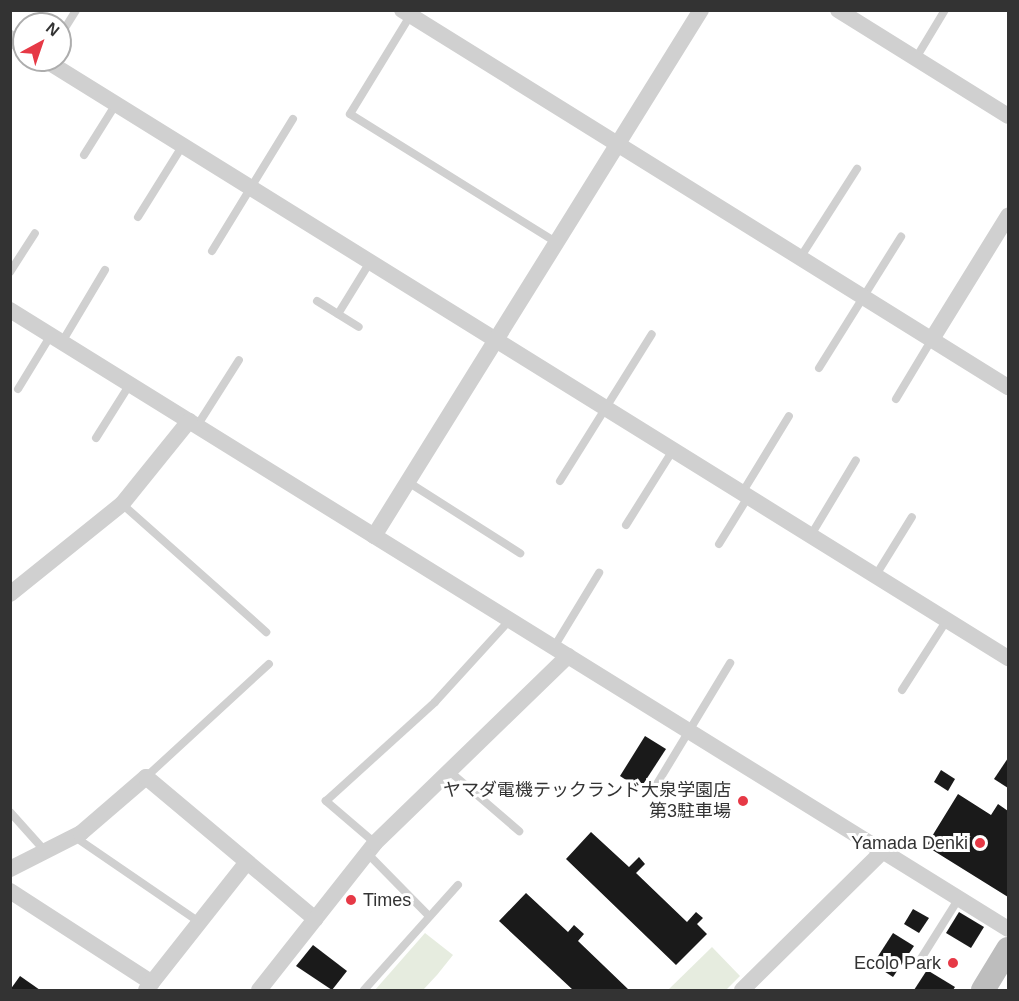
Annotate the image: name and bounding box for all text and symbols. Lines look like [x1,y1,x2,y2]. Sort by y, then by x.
north arrow [12,12,72,72]
text: N [43,19,62,40]
place label: ヤマダ電機テックランド大泉学園店 第3駐車場 [443,780,731,822]
marker: ヤマダ電機テックランド大泉学園店 第3駐車場 [736,794,750,808]
place label: Yamada Denki [851,832,968,854]
marker: Yamada Denki [973,836,987,850]
place label: Times [363,889,411,911]
marker: Times [344,893,358,907]
place label: Ecolo Park [854,952,941,974]
marker: Ecolo Park [946,956,960,970]

